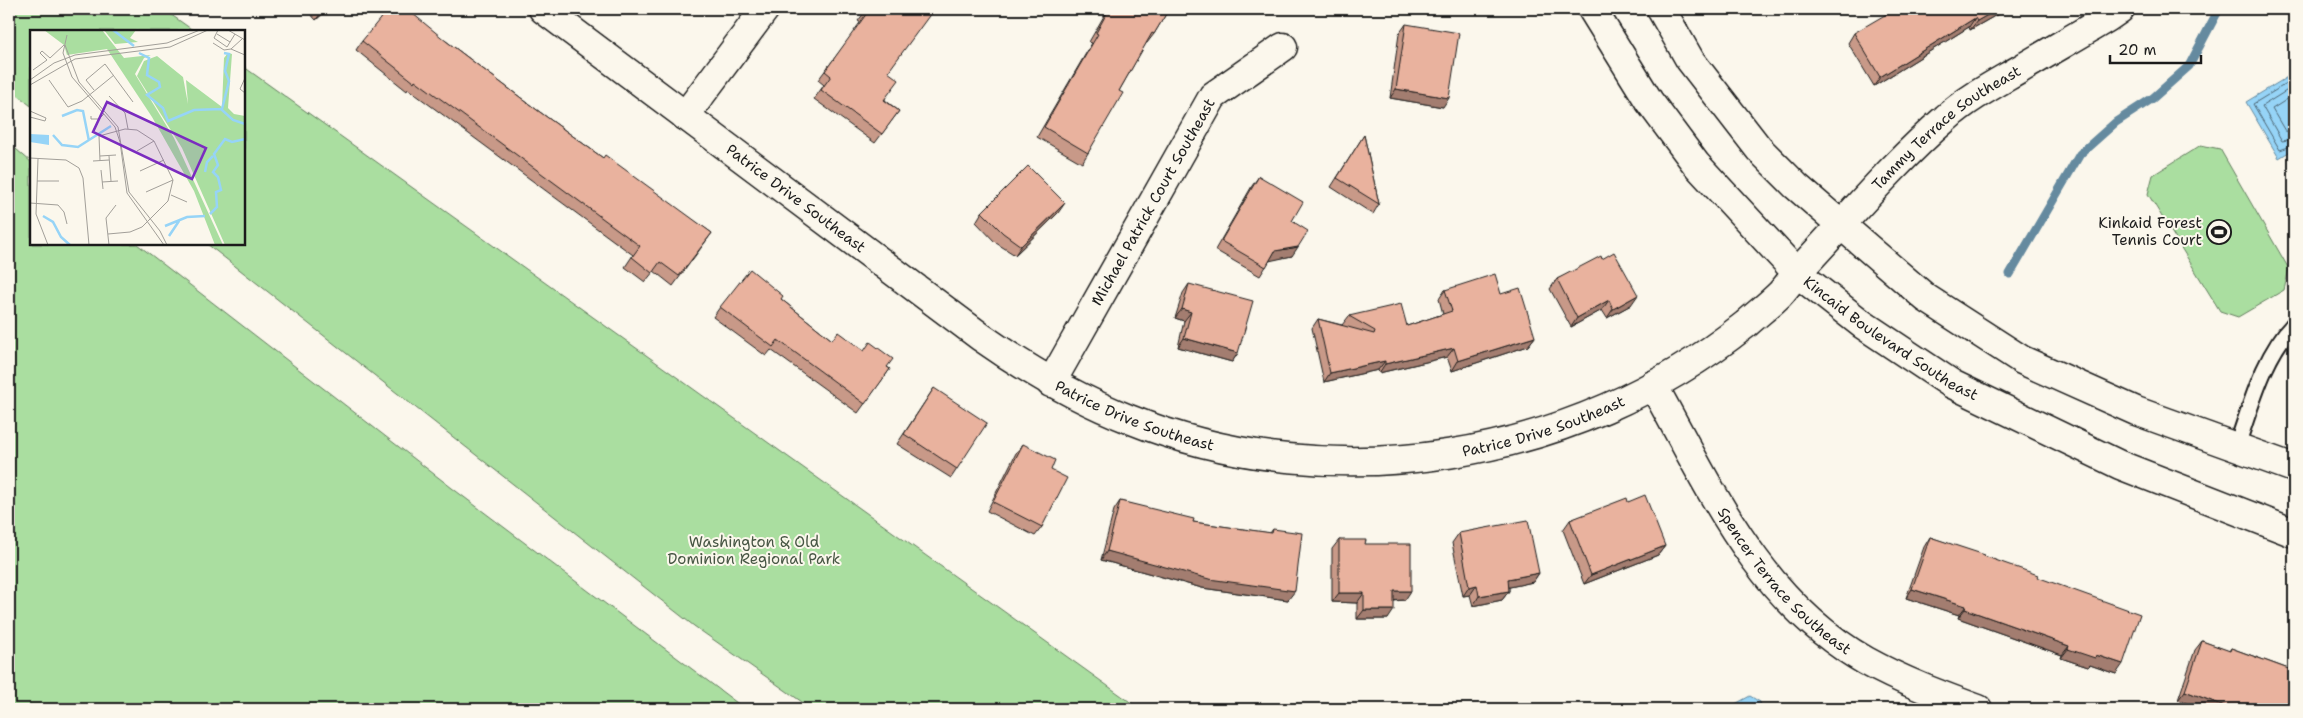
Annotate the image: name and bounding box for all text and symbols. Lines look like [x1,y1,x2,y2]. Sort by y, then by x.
inset map [30,30,245,245]
scale bar [2110,32,2202,64]
text: 20 m [2118,40,2157,60]
street label: Tammy Terrace Southeast [1868,61,2024,194]
street label: Michael Patrick Court Southeast [1087,95,1220,309]
street label: Patrice Drive Southeast [722,140,870,257]
place label: Kinkaid Forest Tennis Court [2098,213,2202,250]
sports icon: Kinkaid Forest Tennis Court [2206,219,2232,245]
street label: Kincaid Boulevard Southeast [1799,272,1981,405]
street label: Patrice Drive Southeast [1051,376,1216,455]
street label: Patrice Drive Southeast [1461,391,1628,461]
street label: Spencer Terrace Southeast [1713,504,1855,659]
park label: Washington & Old Dominion Regional Park [668,532,840,569]

